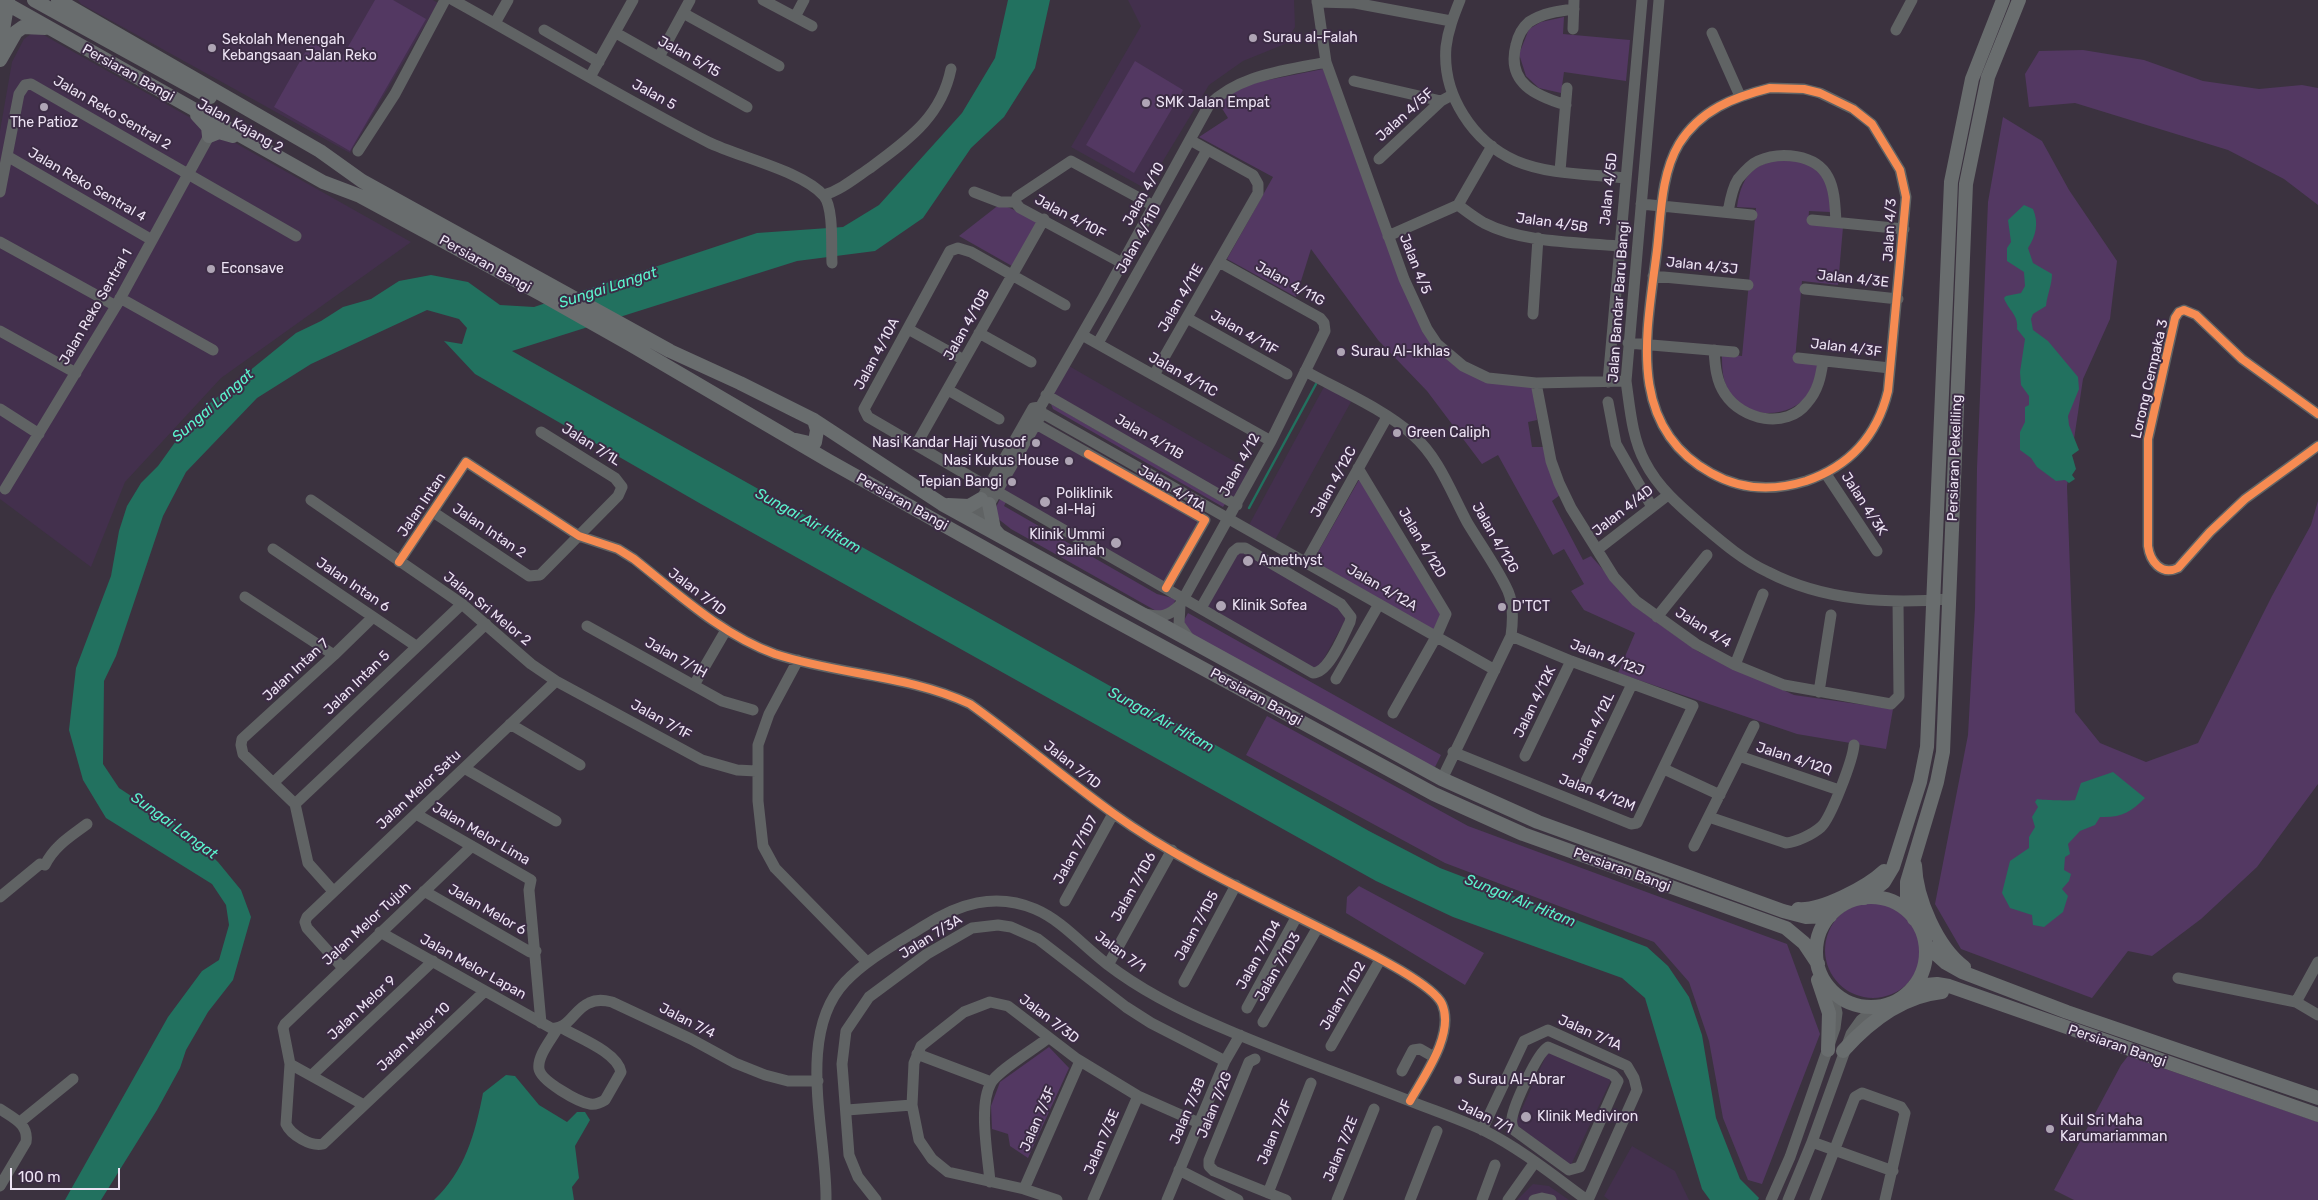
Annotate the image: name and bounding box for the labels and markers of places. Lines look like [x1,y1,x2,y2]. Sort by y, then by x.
place label: Surau al-Falah [1263,30,1358,46]
place label: Sekolah Menengah Kebangsaan Jalan Reko [222,32,377,64]
marker: Surau al-Falah [1247,32,1259,44]
marker: Sekolah Menengah Kebangsaan Jalan Reko [206,42,218,54]
place label: SMK Jalan Empat [1156,95,1270,111]
marker: SMK Jalan Empat [1140,97,1152,109]
marker: The Patioz [38,101,50,113]
place label: The Patioz [10,115,78,131]
place label: Econsave [221,261,284,277]
marker: Econsave [205,263,217,275]
place label: Surau Al-Ikhlas [1351,344,1450,360]
marker: Surau Al-Ikhlas [1335,346,1347,358]
place label: Green Caliph [1407,425,1490,441]
marker: Green Caliph [1391,427,1403,439]
place label: Nasi Kandar Haji Yusoof [872,435,1026,451]
marker: Nasi Kandar Haji Yusoof [1030,437,1042,449]
place label: Nasi Kukus House [943,453,1059,469]
marker: Nasi Kukus House [1063,455,1075,467]
place label: Tepian Bangi [919,474,1002,490]
marker: Tepian Bangi [1006,476,1018,488]
place label: Poliklinik al-Haj [1056,486,1113,518]
marker: Poliklinik al-Haj [1038,495,1052,509]
place label: Klinik Ummi Salihah [1029,527,1105,560]
marker: Klinik Ummi Salihah [1109,536,1123,550]
place label: Amethyst [1259,553,1323,569]
marker: Amethyst [1241,554,1255,568]
place label: Klinik Sofea [1232,598,1307,614]
marker: Klinik Sofea [1214,599,1228,613]
place label: D'TCT [1512,599,1550,615]
marker: D'TCT [1496,601,1508,613]
place label: Surau Al-Abrar [1468,1072,1565,1088]
marker: Surau Al-Abrar [1452,1074,1464,1086]
place label: Klinik Mediviron [1537,1109,1638,1125]
marker: Klinik Mediviron [1519,1110,1533,1124]
place label: Kuil Sri Maha Karumariamman [2060,1113,2168,1146]
marker: Kuil Sri Maha Karumariamman [2044,1123,2056,1135]

